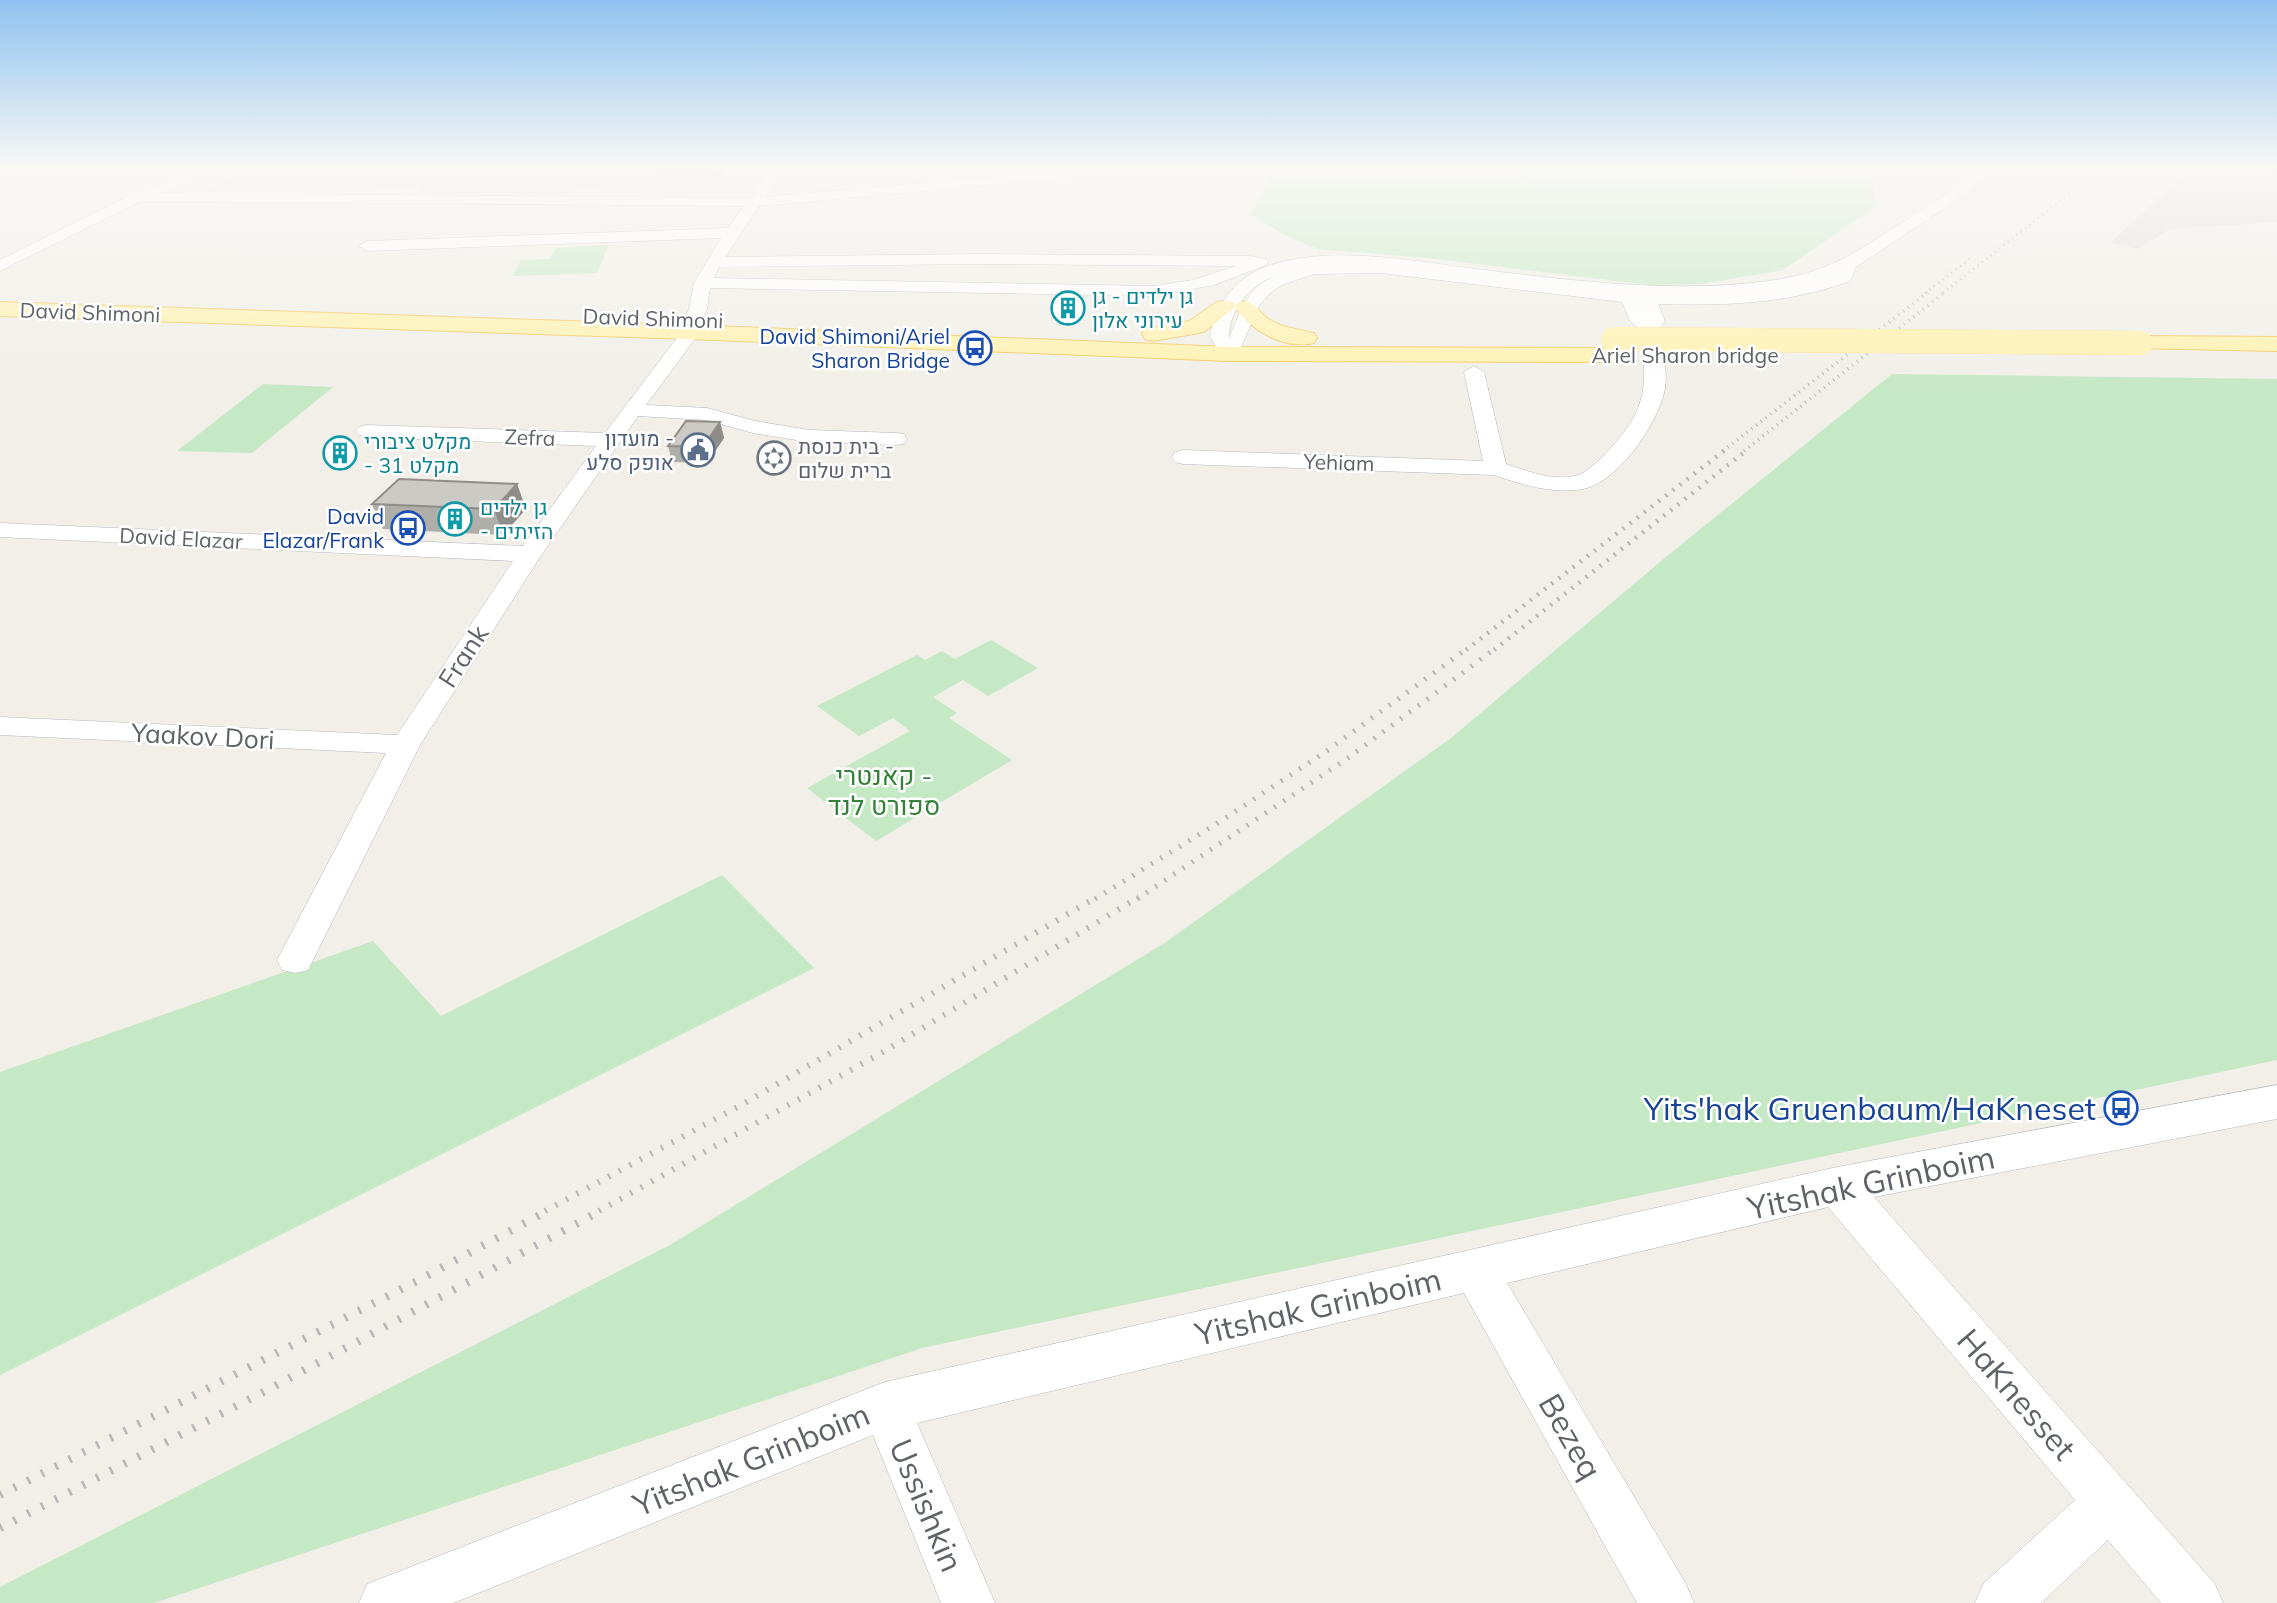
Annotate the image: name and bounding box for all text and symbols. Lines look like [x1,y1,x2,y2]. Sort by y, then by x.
place label: גן ילדים - גן עירוני אלון [1092,283,1194,333]
building icon: גן ילדים - גן עירוני אלון [1049,289,1087,327]
street label: David Shimoni [19,297,161,327]
street label: David Shimoni [582,303,724,333]
place label: David Shimoni/Ariel Sharon Bridge [759,323,950,373]
bus stop icon: David Shimoni/Ariel Sharon Bridge [956,329,994,367]
street label: Ariel Sharon bridge [1591,342,1779,368]
street label: Zefra [504,423,556,451]
place label: מועדון - אופק סלע [586,425,674,475]
place label: מקלט ציבורי - מקלט 31 [364,428,471,478]
public building icon: מועדון - אופק סלע [679,431,717,469]
place label: בית כנסת - ברית שלום [798,433,894,483]
building icon: מקלט ציבורי - מקלט 31 [321,434,359,472]
synagogue icon: בית כנסת - ברית שלום [755,439,793,477]
street label: Yehiam [1302,448,1375,476]
place label: גן ילדים - הזיתים [480,494,553,544]
building icon: גן ילדים - הזיתים [436,500,474,538]
place label: David Elazar/Frank [262,503,384,553]
bus stop icon: David Elazar/Frank [389,509,427,547]
street label: David Elazar [119,522,244,554]
street label: Frank [431,618,496,693]
street label: Yaakov Dori [130,716,275,756]
park label: קאנטרי - ספורט לנד [828,759,940,822]
place label: Yits'hak Gruenbaum/HaKneset [1643,1088,2096,1128]
bus stop icon: Yits'hak Gruenbaum/HaKneset [2102,1089,2140,1127]
street label: Yitshak Grinboim [1743,1136,1998,1228]
street label: Yitshak Grinboim [1190,1258,1445,1354]
street label: HaKnesset [1949,1320,2085,1468]
street label: Bezeq [1531,1386,1611,1486]
street label: Yitshak Grinboim [626,1393,875,1525]
street label: Ussishkin [881,1433,973,1577]

